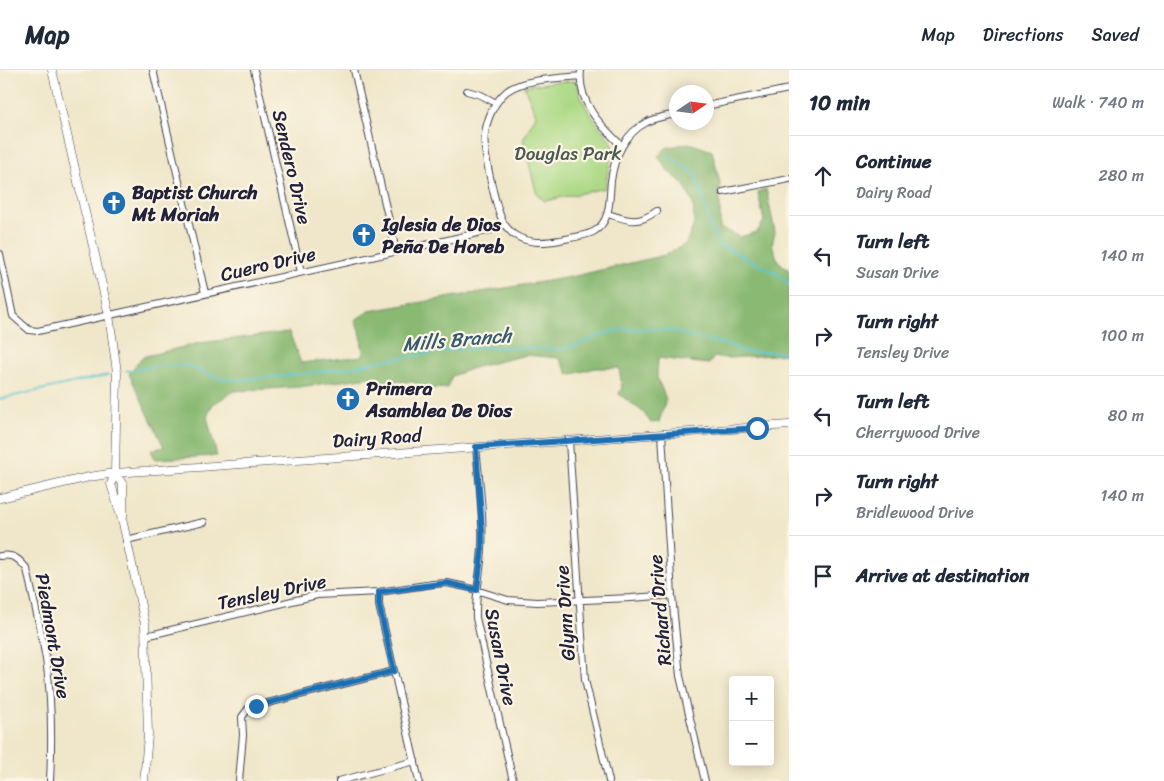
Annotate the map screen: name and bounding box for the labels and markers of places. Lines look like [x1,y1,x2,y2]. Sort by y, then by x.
place label: Baptist Church Mt Moriah [131,176,257,231]
church icon: Baptist Church Mt Moriah [101,190,127,216]
place label: Iglesia de Dios Peña De Horeb [381,208,504,263]
church icon: Iglesia de Dios Peña De Horeb [351,222,377,248]
place label: Primera Asamblea De Dios [365,372,513,427]
church icon: Primera Asamblea De Dios [335,386,361,412]

